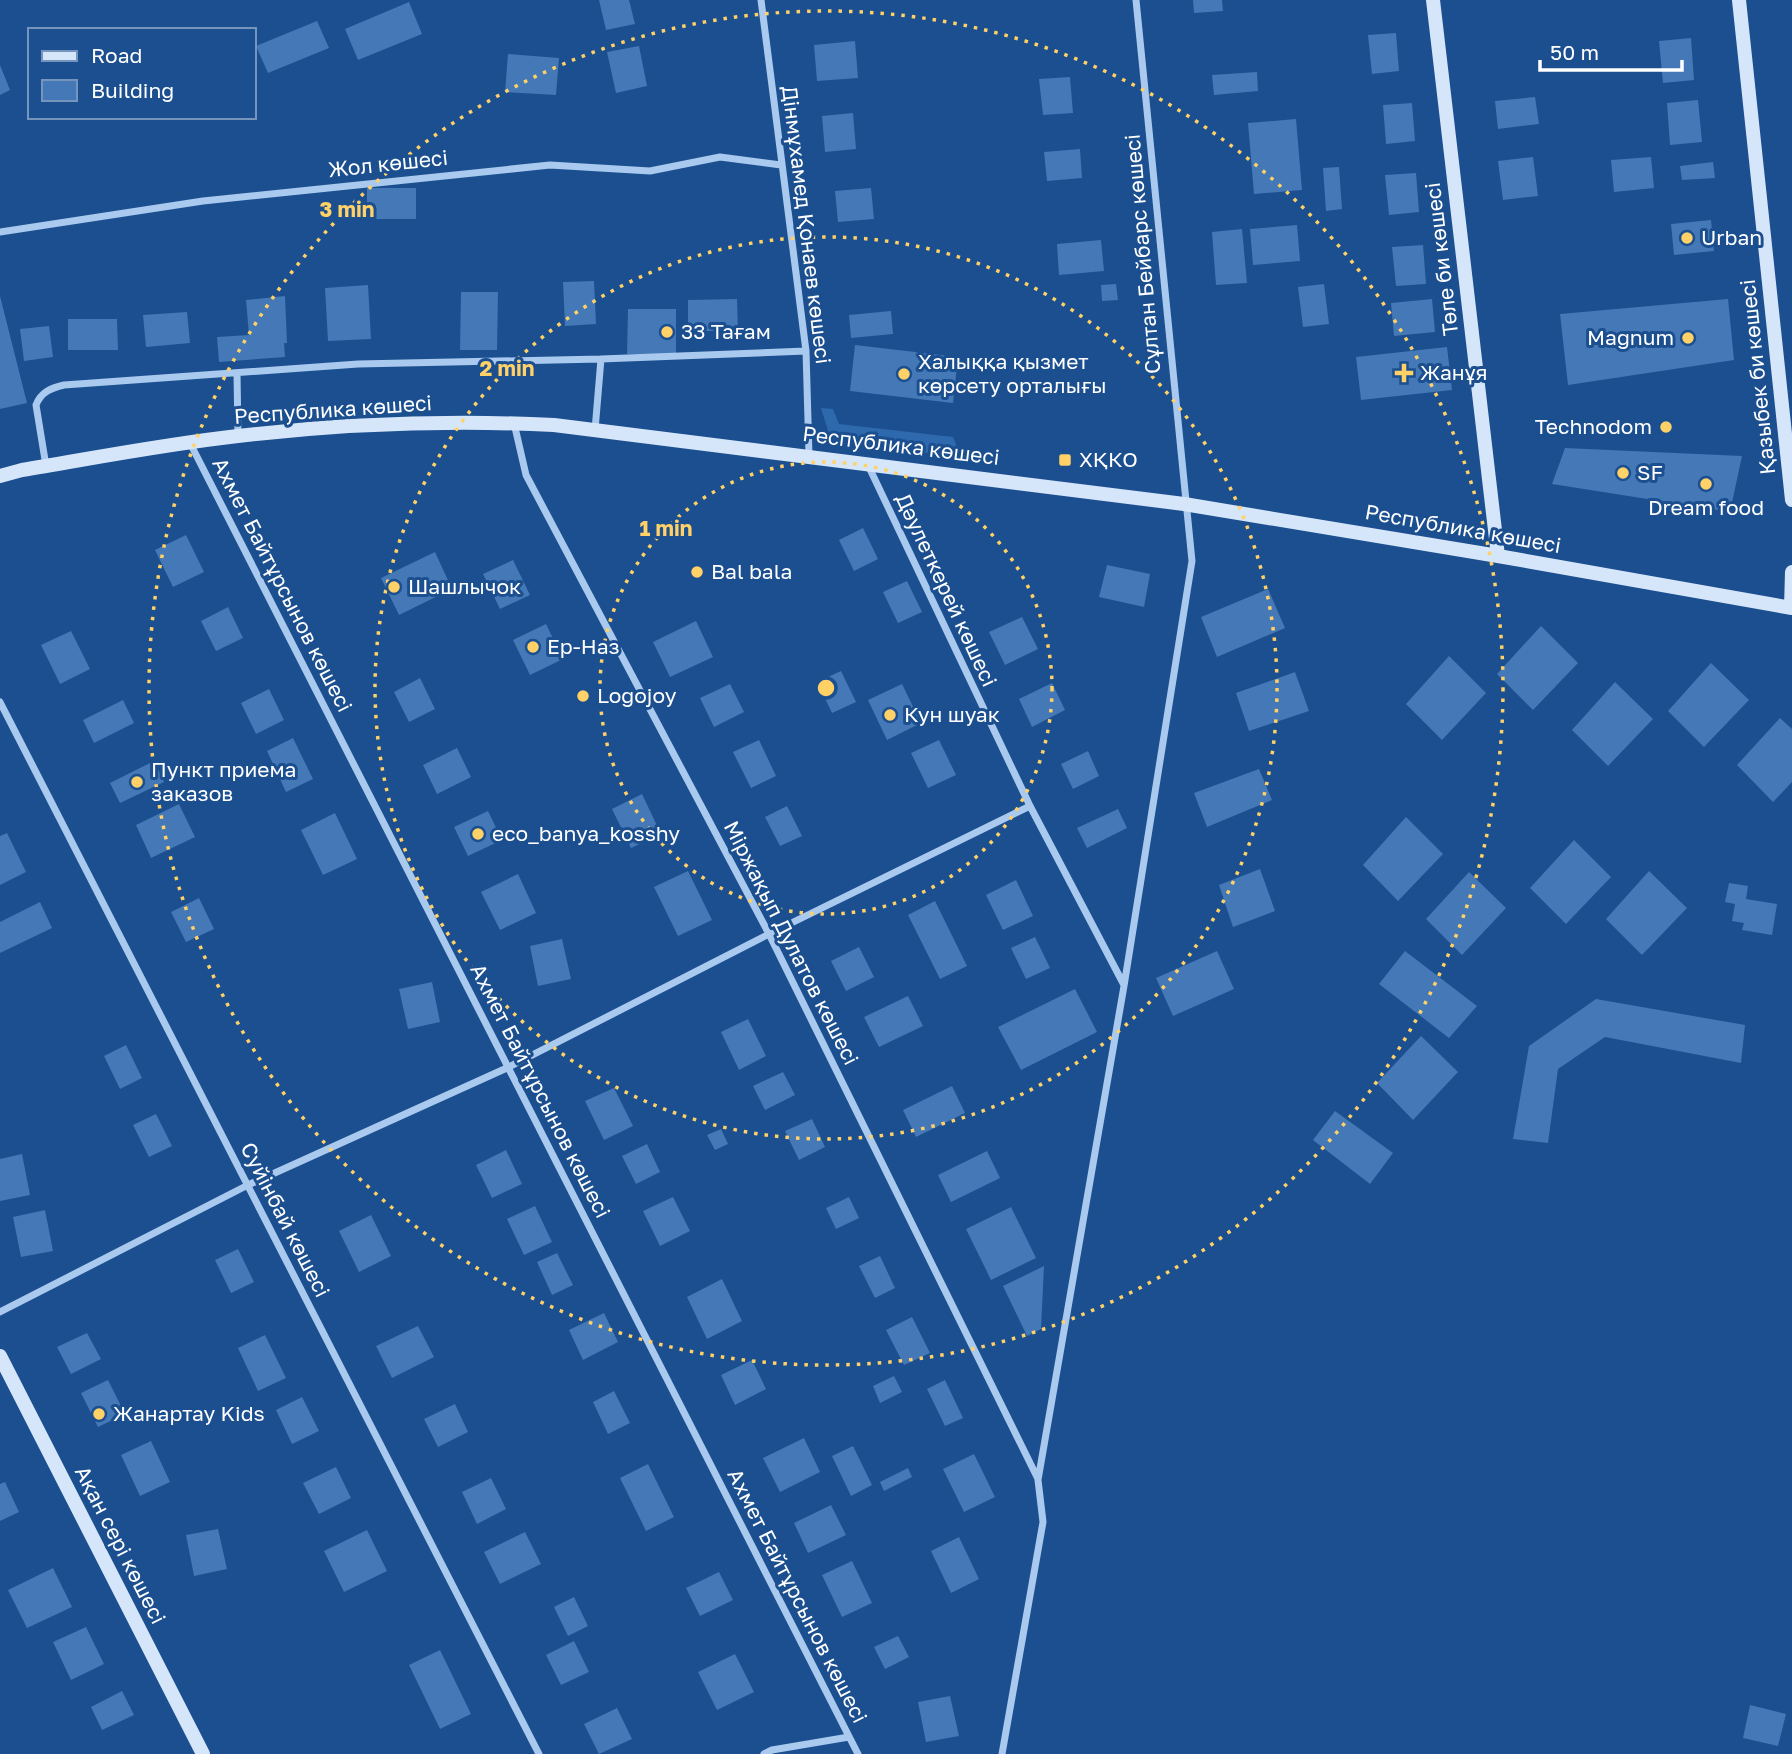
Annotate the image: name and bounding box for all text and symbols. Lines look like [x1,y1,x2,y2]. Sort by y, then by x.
legend [28,28,256,119]
scale bar [1540,28,1682,72]
text: 50 m [1550,39,1599,65]
text: Road [91,42,142,68]
text: Building [91,77,174,103]
street label: Дінмұхамед Қонаев көшесі [777,84,837,366]
street label: Сұлтан Бейбарс көшесі [1119,133,1165,375]
street label: Жол көшесі [327,144,449,182]
street label: Төле би көшесі [1419,181,1463,337]
text: 3 min [320,196,374,222]
place label: Urban [1701,224,1762,250]
marker: Urban [1679,230,1695,246]
street label: Қазыбек би көшесі [1734,278,1780,476]
place label: 33 Тағам [681,318,771,344]
marker: 33 Тағам [659,324,675,340]
place label: Magnum [1587,324,1674,350]
marker: Magnum [1680,330,1696,346]
place label: Халыққа қызмет көрсету орталығы [918,348,1107,398]
text: 2 min [480,355,534,381]
place label: Жанұя [1420,359,1487,385]
marker: Жанұя [1394,363,1414,383]
marker: Халыққа қызмет көрсету орталығы [896,366,912,382]
street label: Республика көшесі [233,389,433,429]
place label: Technodom [1535,413,1652,439]
marker: Technodom [1658,419,1674,435]
street label: Республика көшесі [801,420,1001,470]
place label: ХҚКО [1079,446,1138,472]
marker: ХҚКО [1057,452,1073,468]
street label: Ахмет Байтұрсынов көшесі [207,453,358,716]
place label: SF [1637,459,1663,485]
marker: SF [1615,465,1631,481]
marker: Dream food [1698,476,1714,492]
street label: Дәулеткерей көшесі [891,489,1003,690]
place label: Dream food [1648,494,1764,520]
street label: Республика көшесі [1363,498,1563,558]
text: 1 min [640,515,692,541]
place label: Bal bala [711,558,792,584]
marker: Bal bala [689,564,705,580]
place label: Шашлычок [408,573,521,599]
marker: Шашлычок [386,579,402,595]
place label: Ер-Наз [547,633,620,659]
marker: Ер-Наз [525,639,541,655]
centre of rings [814,676,838,700]
place label: Logojoy [597,682,677,708]
marker: Logojoy [575,688,591,704]
place label: Кун шуак [904,701,1000,727]
marker: Кун шуак [882,707,898,723]
place label: Пункт приема заказов [151,756,296,806]
marker: Пункт приема заказов [129,774,145,790]
street label: Міржақып Дулатов көшесі [719,816,865,1069]
place label: eco_banya_kosshy [492,820,680,846]
marker: eco_banya_kosshy [470,826,486,842]
street label: Ахмет Байтұрсынов көшесі [465,959,616,1222]
street label: Суйінбай көшесі [236,1138,336,1301]
place label: Жанартау Kids [113,1400,265,1426]
marker: Жанартау Kids [91,1406,107,1422]
street label: Ақан сері көшесі [70,1461,172,1628]
street label: Ахмет Байтұрсынов көшесі [722,1464,873,1727]

